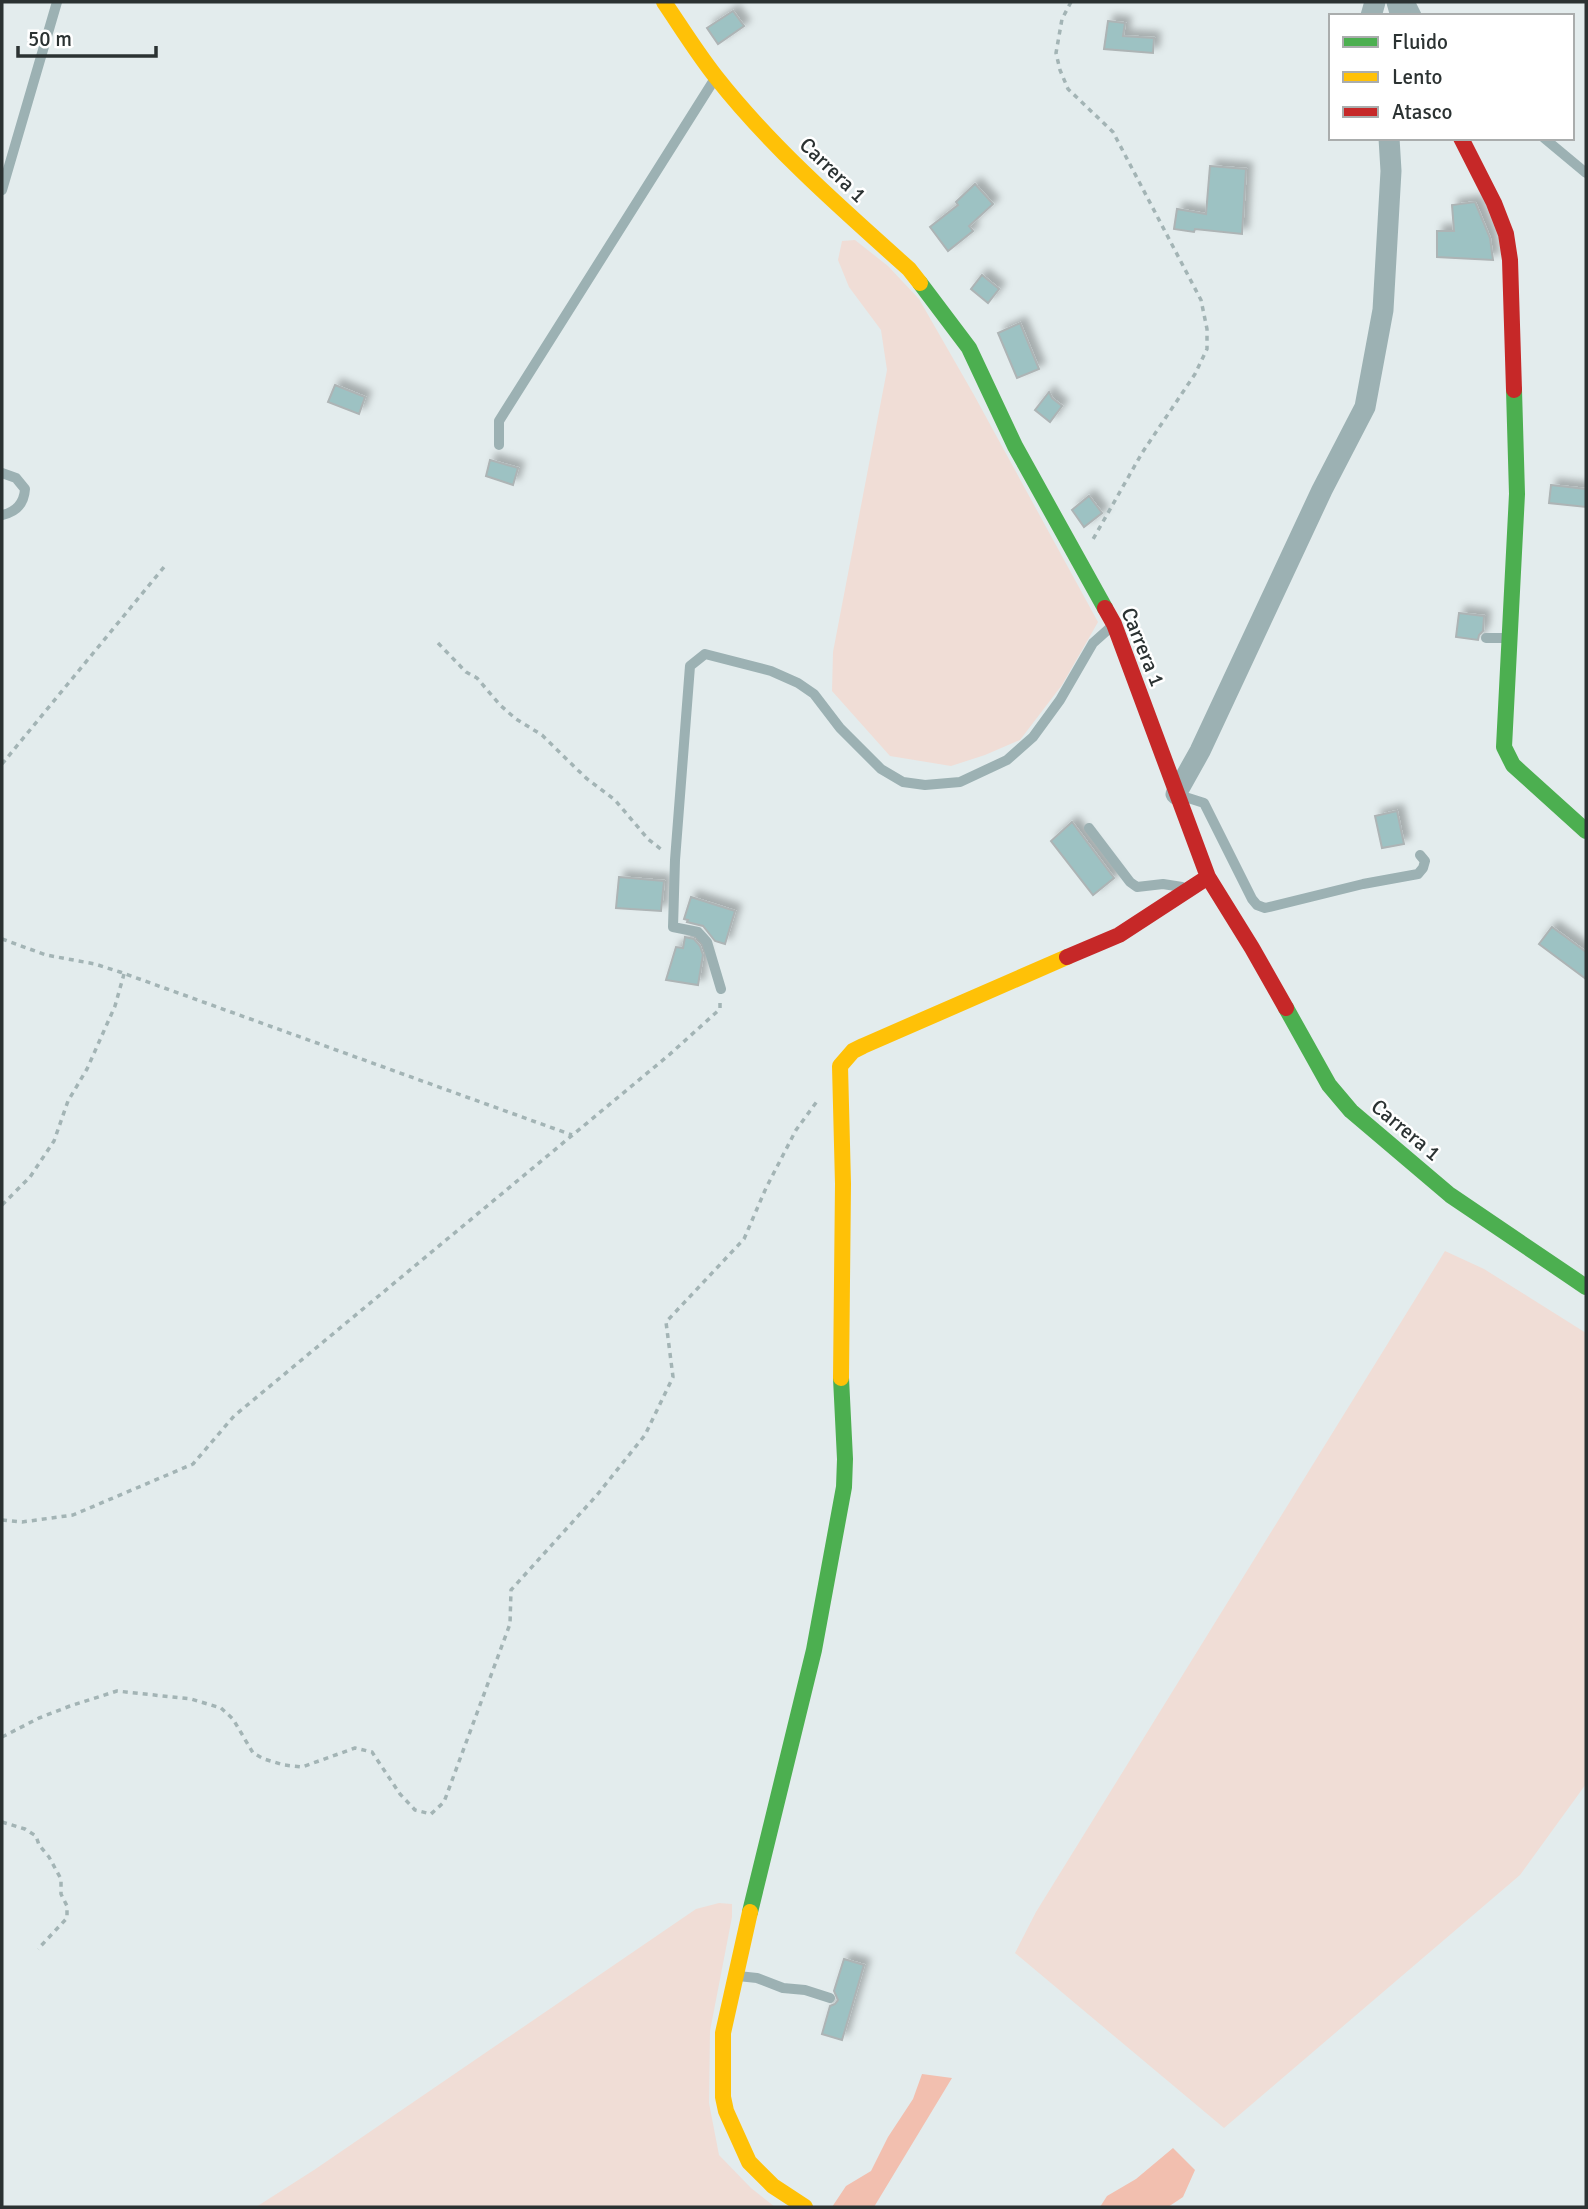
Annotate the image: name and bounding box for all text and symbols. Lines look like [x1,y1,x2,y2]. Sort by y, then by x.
scale bar [18,14,156,58]
legend [1329,14,1574,140]
text: 50 m [28,26,72,52]
text: Fluido [1392,29,1448,55]
text: Lento [1392,64,1442,90]
text: Atasco [1392,99,1452,125]
street label: Carrera 1 [794,132,872,208]
street label: Carrera 1 [1115,604,1171,690]
street label: Carrera 1 [1366,1093,1446,1167]

